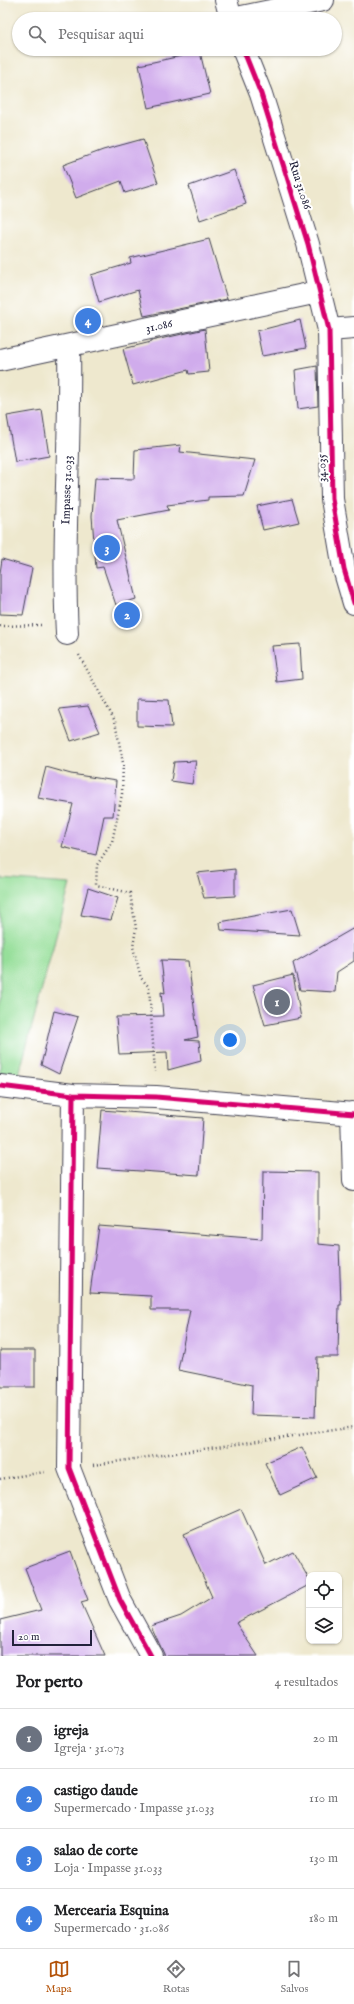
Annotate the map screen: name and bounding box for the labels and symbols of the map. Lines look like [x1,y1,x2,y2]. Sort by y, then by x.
street label: Rua 31.086 [285,159,315,212]
pin: 4 [75,306,101,336]
street label: 31.086 [144,316,175,336]
street label: 34.035 [314,453,330,482]
street label: Impasse 31.033 [58,455,77,525]
pin: 3 [94,533,120,563]
pin: 2 [114,600,140,630]
pin: 1 [264,987,290,1017]
your location [220,1030,240,1050]
scale bar [12,1628,92,1647]

